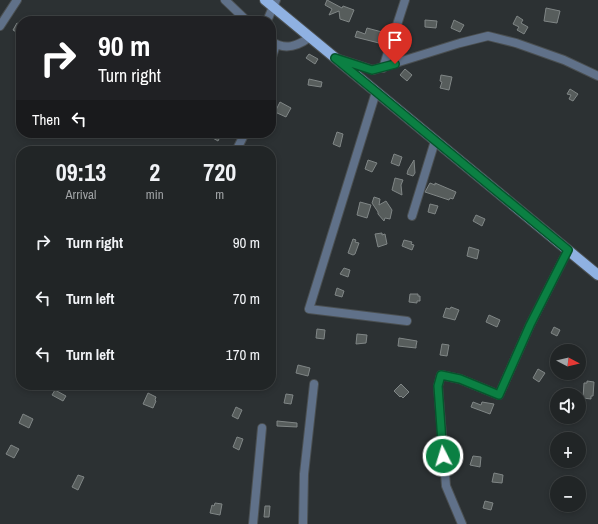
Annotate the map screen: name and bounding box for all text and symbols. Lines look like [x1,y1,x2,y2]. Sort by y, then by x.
pin [378,23,412,64]
text: 90 m [98,27,150,65]
icon: arrive [384,29,406,51]
icon: right [32,32,84,84]
text: Turn right [98,63,161,88]
icon: left [68,108,90,130]
text: Then [32,109,60,130]
text: 09:13 [56,156,106,188]
text: 2 [149,156,160,188]
text: 720 [203,156,236,188]
text: Arrival [66,186,96,203]
text: min [146,186,164,203]
text: m [215,186,224,203]
icon: right [32,231,54,253]
text: Turn right [66,232,123,253]
text: 90 m [233,232,260,253]
icon: left [32,287,54,309]
text: Turn left [66,288,114,309]
text: 70 m [233,288,260,309]
icon: left [32,343,54,365]
text: Turn left [66,344,114,365]
text: 170 m [226,344,260,365]
north arrow [550,344,586,380]
map controls [550,344,586,512]
button: sound [550,388,586,424]
button: + [550,432,586,468]
position arrow [422,435,464,477]
button: − [550,476,586,512]

